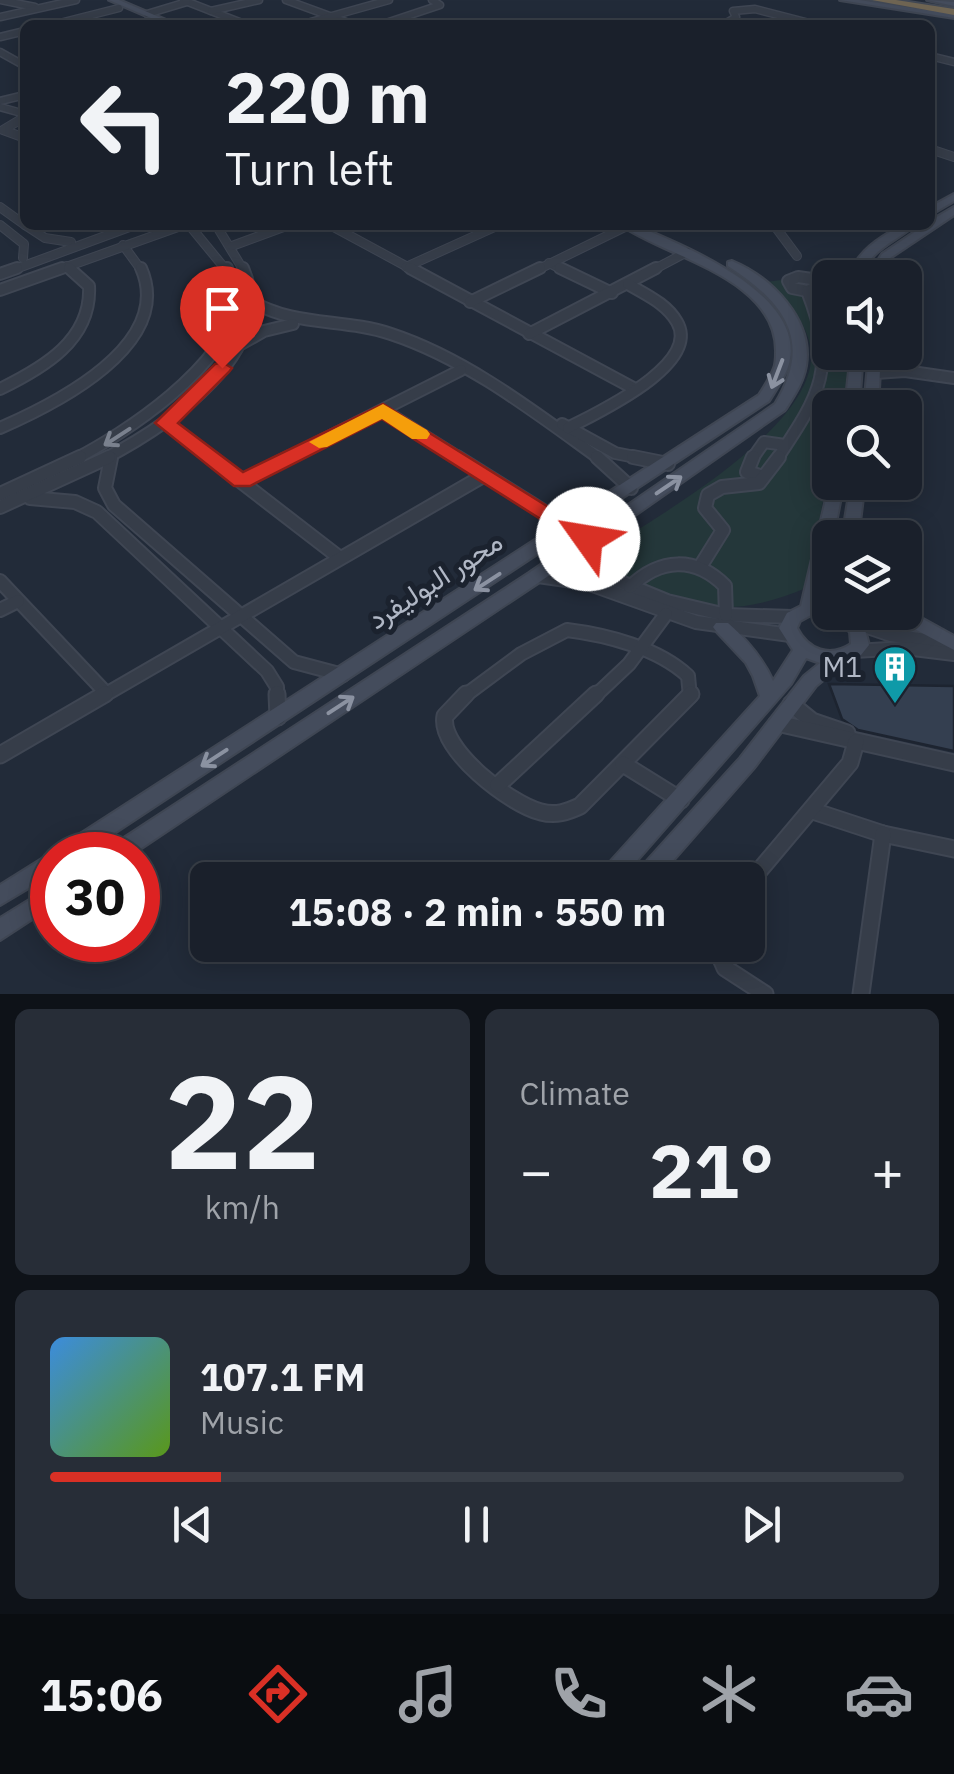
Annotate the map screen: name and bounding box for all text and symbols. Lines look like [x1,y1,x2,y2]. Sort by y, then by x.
text: 220 m [225,51,430,142]
icon: left [60,60,190,190]
text: Turn left [225,139,394,197]
map controls [812,260,922,630]
button: sound [812,260,922,370]
pin [180,266,265,369]
icon: arrive [195,281,250,336]
one-way arrow [767,358,785,389]
button: search [812,390,922,500]
one-way arrow [104,426,132,447]
one-way arrow [654,474,682,495]
position arrow [536,487,640,591]
button: layers [812,520,922,630]
street label: محور البوليفرد [360,522,509,637]
one-way arrow [474,571,502,592]
building icon: M1 [872,644,918,705]
place label: M1 [822,648,862,685]
one-way arrow [326,694,354,715]
one-way arrow [201,748,229,769]
speed limit sign: 30 [30,832,160,962]
text: 15:08 · 2 min · 550 m [289,887,666,936]
text: 22 [164,1036,320,1205]
text: Climate [520,1072,630,1114]
text: 21° [649,1121,774,1219]
text: − [520,1135,553,1206]
text: + [871,1135,904,1206]
text: km/h [205,1186,280,1228]
text: 107.1 FM [200,1352,365,1401]
text: Music [200,1401,284,1443]
icon: previous [165,1497,220,1552]
icon: pause [449,1497,504,1552]
icon: next [734,1497,789,1552]
icon: directions [243,1659,313,1729]
icon: music [393,1659,463,1729]
icon: phone [544,1659,614,1729]
icon: climate [694,1659,764,1729]
icon: car [844,1659,914,1729]
text: 15:06 [40,1665,163,1723]

